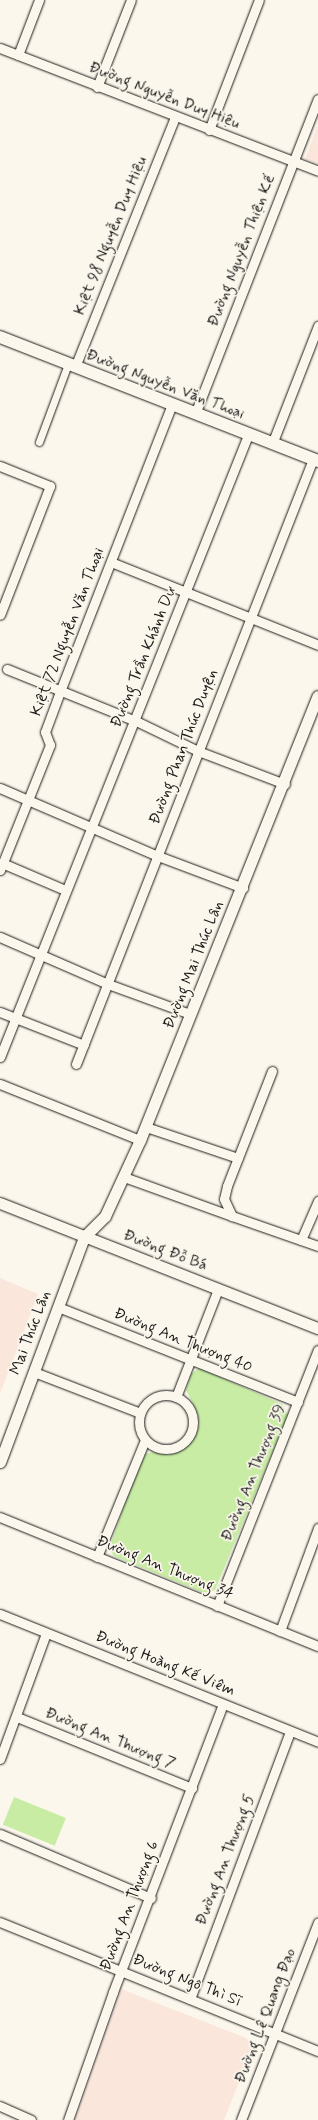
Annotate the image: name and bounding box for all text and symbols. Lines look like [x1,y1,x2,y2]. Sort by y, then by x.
street label: Đường Nguyễn Duy Hiệu [85,58,243,134]
street label: Kiệt 98 Nguyễn Duy Hiệu [70,153,152,319]
street label: Đường Nguyễn Thiện Kế [204,173,280,329]
street label: Đường Nguyễn Văn Thoại [84,346,246,424]
street label: Kiệt 72 Nguyễn Văn Thoại [27,546,109,718]
street label: Đường Trần Khánh Dư [107,584,181,730]
street label: Đường Phan Thúc Duyện [145,665,223,829]
street label: Đường Mai Thúc Lân [159,897,229,1033]
street label: Đường Đỗ Bá [120,1226,210,1276]
street label: Mai Thúc Lân [6,1287,56,1379]
street label: Đường An Thượng 40 [113,1305,253,1377]
street label: Đường An Thượng 39 [219,1404,289,1542]
street label: Đường An Thượng 34 [96,1533,234,1603]
street label: Đường Hoàng Kế Viêm [91,1627,239,1701]
street label: Đường An Thượng 7 [44,1705,176,1773]
street label: Đường An Thượng 5 [193,1794,259,1926]
street label: Đường An Thượng 6 [97,1840,163,1972]
street label: Đường Lê Quang Đạo [231,1945,301,2087]
street label: Đường Ngô Thì Sĩ [129,1950,245,2012]

